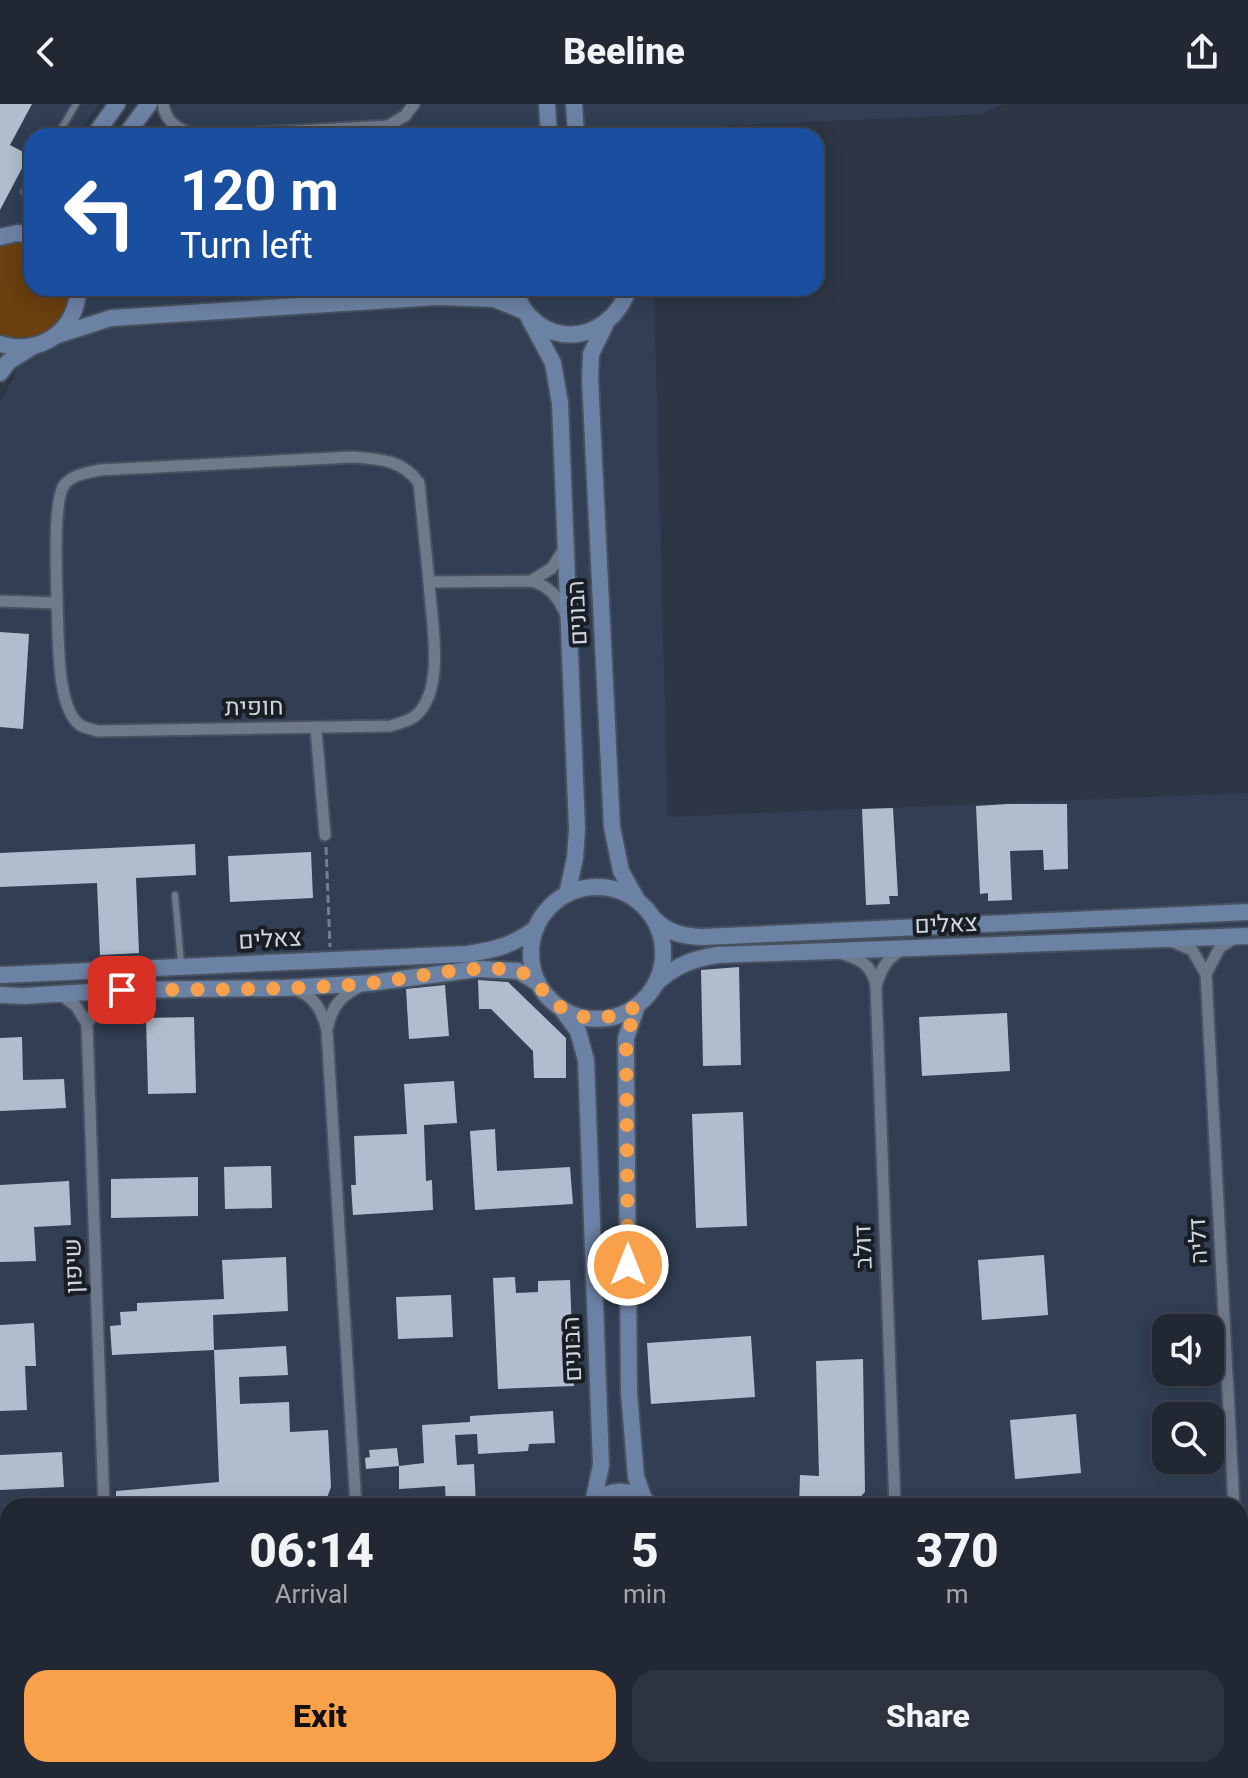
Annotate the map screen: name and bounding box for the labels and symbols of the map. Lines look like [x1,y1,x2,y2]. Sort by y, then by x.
street label: הבונים [561,580,593,646]
street label: חופית [224,692,284,722]
street label: צאלים [914,909,978,939]
street label: צאלים [238,923,302,955]
pin [88,956,156,1024]
street label: דליה [1183,1217,1213,1265]
position arrow [586,1223,670,1307]
street label: דולב [848,1224,878,1270]
street label: שיפון [58,1238,88,1294]
street label: הבונים [557,1316,587,1382]

